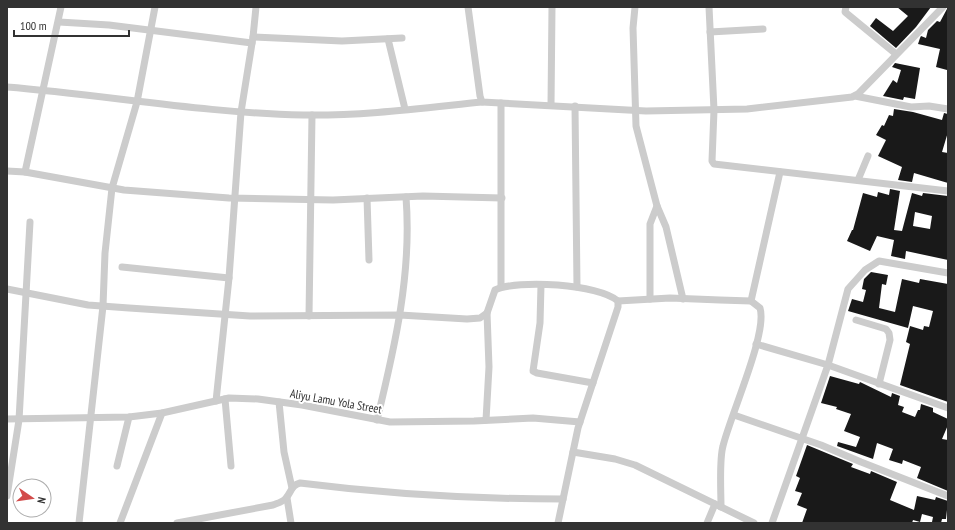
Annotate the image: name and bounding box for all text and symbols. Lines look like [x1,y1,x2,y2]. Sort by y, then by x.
scale bar [14,12,129,38]
text: 100 m [20,18,47,33]
street label: Aliyu Lamu Yola Street [289,386,384,417]
north arrow [12,478,52,518]
text: N [34,496,49,505]

